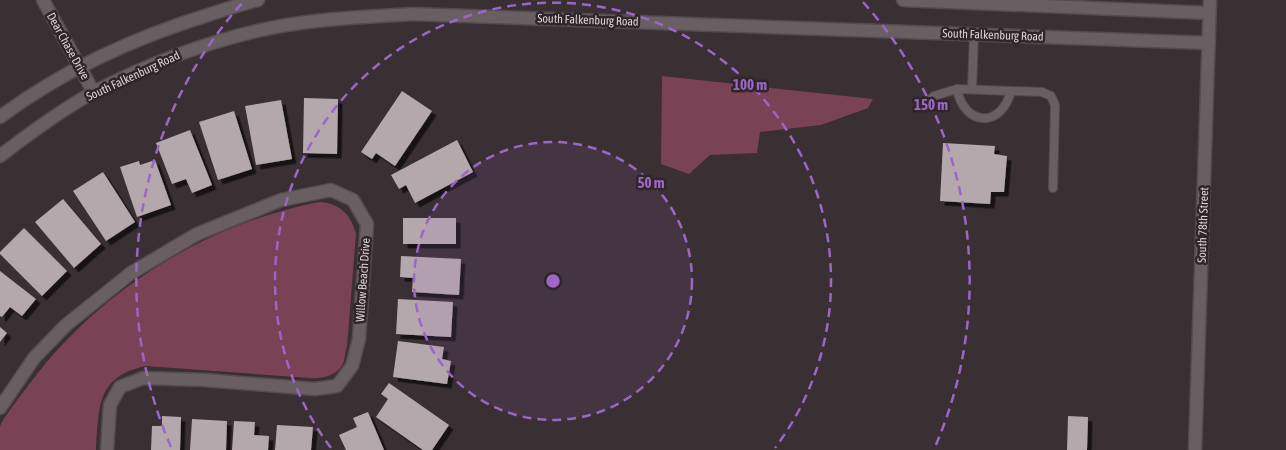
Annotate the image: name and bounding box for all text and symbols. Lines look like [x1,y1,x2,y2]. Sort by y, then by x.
street label: Dear Chase Drive [44,10,92,82]
street label: South Falkenburg Road [537,11,639,29]
street label: South Falkenburg Road [942,26,1044,44]
street label: South Falkenburg Road [84,48,182,104]
text: 100 m [733,76,767,93]
text: 150 m [914,96,948,113]
text: 50 m [638,174,665,191]
street label: South 78th Street [1195,186,1211,263]
street label: Willow Beach Drive [353,238,373,322]
centre of rings [544,272,562,290]

